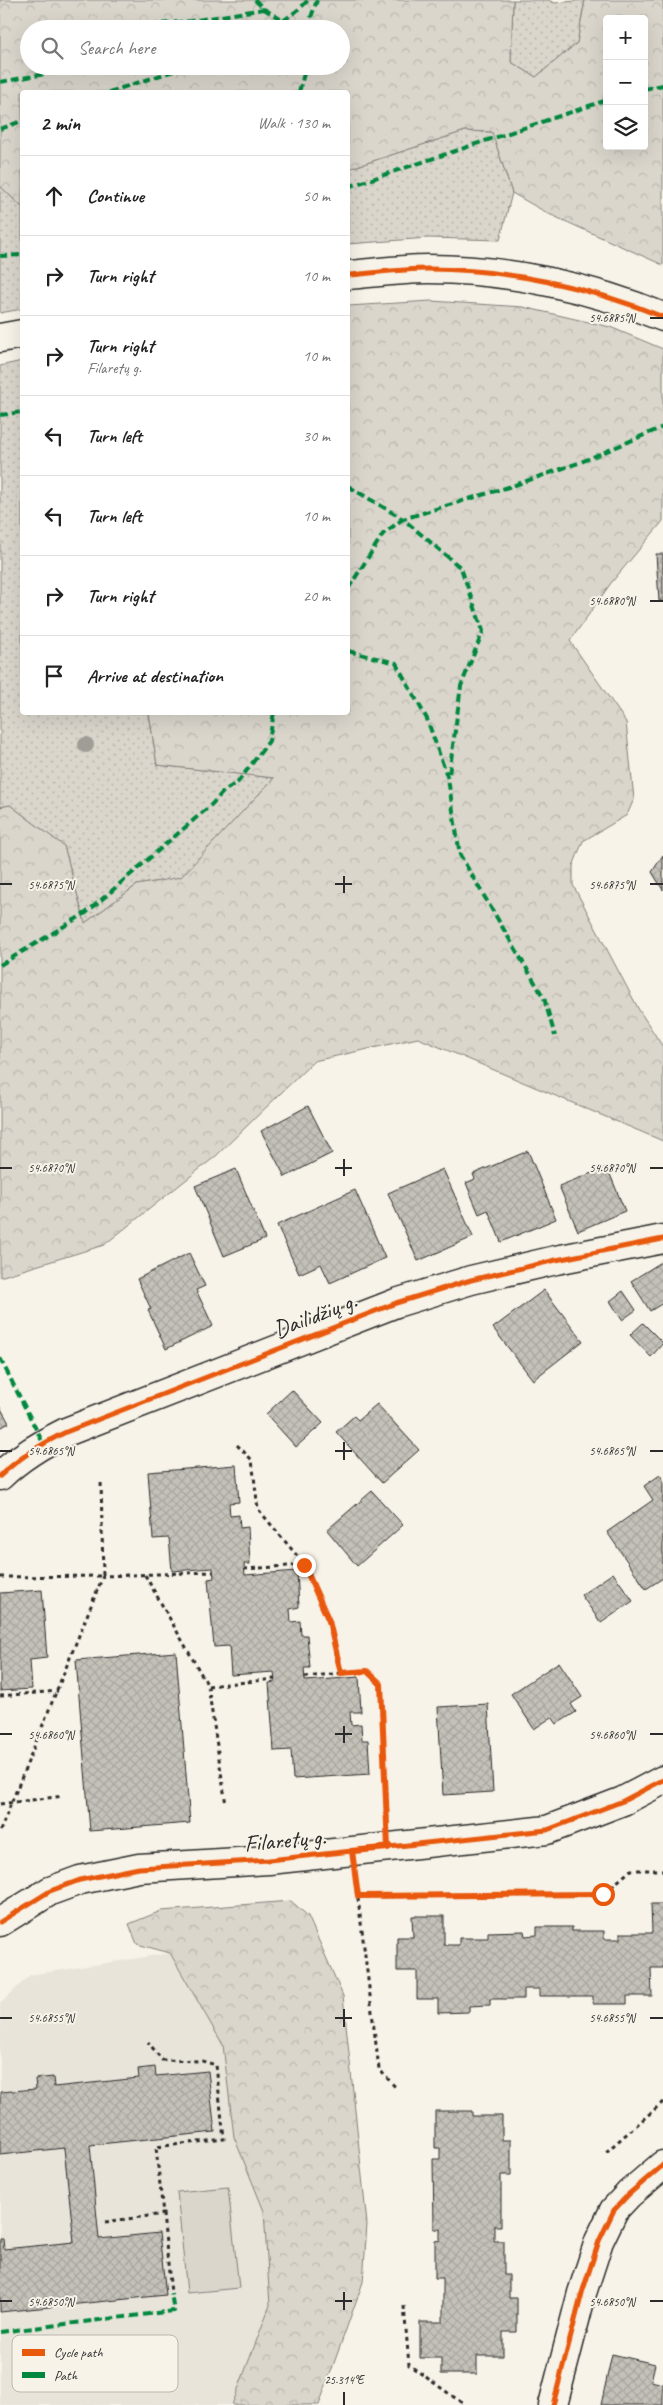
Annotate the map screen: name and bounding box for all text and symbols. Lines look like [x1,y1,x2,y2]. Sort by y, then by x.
map controls [603,15,648,150]
button: + [603,15,648,60]
search box [20,20,350,75]
icon: search [38,34,66,62]
text: Search here [78,36,155,60]
button: − [603,60,648,105]
button: layers [603,105,648,150]
text: 2 min [40,110,80,136]
text: Walk · 130 m [258,113,330,133]
icon: ahead [40,182,68,210]
text: Continue [87,184,144,208]
text: 50 m [303,186,330,206]
icon: right [40,262,68,290]
text: Turn right [87,264,154,288]
text: 10 m [303,266,330,286]
text: 54.6885°N [589,310,636,326]
text: Turn right [87,334,154,358]
icon: right [40,342,68,370]
text: 10 m [303,346,330,366]
text: Filaretų g. [87,358,141,378]
icon: left [40,422,68,450]
text: Turn left [87,424,142,448]
text: 30 m [303,426,330,446]
icon: left [40,502,68,530]
text: Turn left [87,504,142,528]
text: 10 m [303,506,330,526]
icon: right [40,582,68,610]
text: Turn right [87,584,154,608]
text: 20 m [303,586,330,606]
text: 54.6880°N [589,593,636,609]
icon: arrive [40,662,68,690]
text: Arrive at destination [87,664,223,688]
text: 54.6875°N [28,877,75,893]
text: 54.6875°N [589,877,636,893]
text: 54.6870°N [28,1160,75,1176]
text: 54.6870°N [589,1160,636,1176]
street label: Dailidžių g. [269,1285,361,1345]
text: 54.6865°N [28,1443,75,1459]
text: 54.6865°N [589,1443,636,1459]
route end [293,1554,316,1577]
text: 54.6860°N [28,1727,75,1743]
text: 54.6860°N [589,1727,636,1743]
street label: Filaretų g. [243,1821,327,1859]
route start [592,1883,615,1906]
text: 54.6855°N [28,2010,75,2026]
text: 54.6855°N [589,2010,636,2026]
text: 54.6850°N [28,2294,75,2310]
text: 54.6850°N [589,2294,636,2310]
legend [12,2335,178,2392]
text: Cycle path [54,2344,103,2361]
text: Path [54,2367,78,2384]
text: 25.314°E [324,2372,365,2388]

